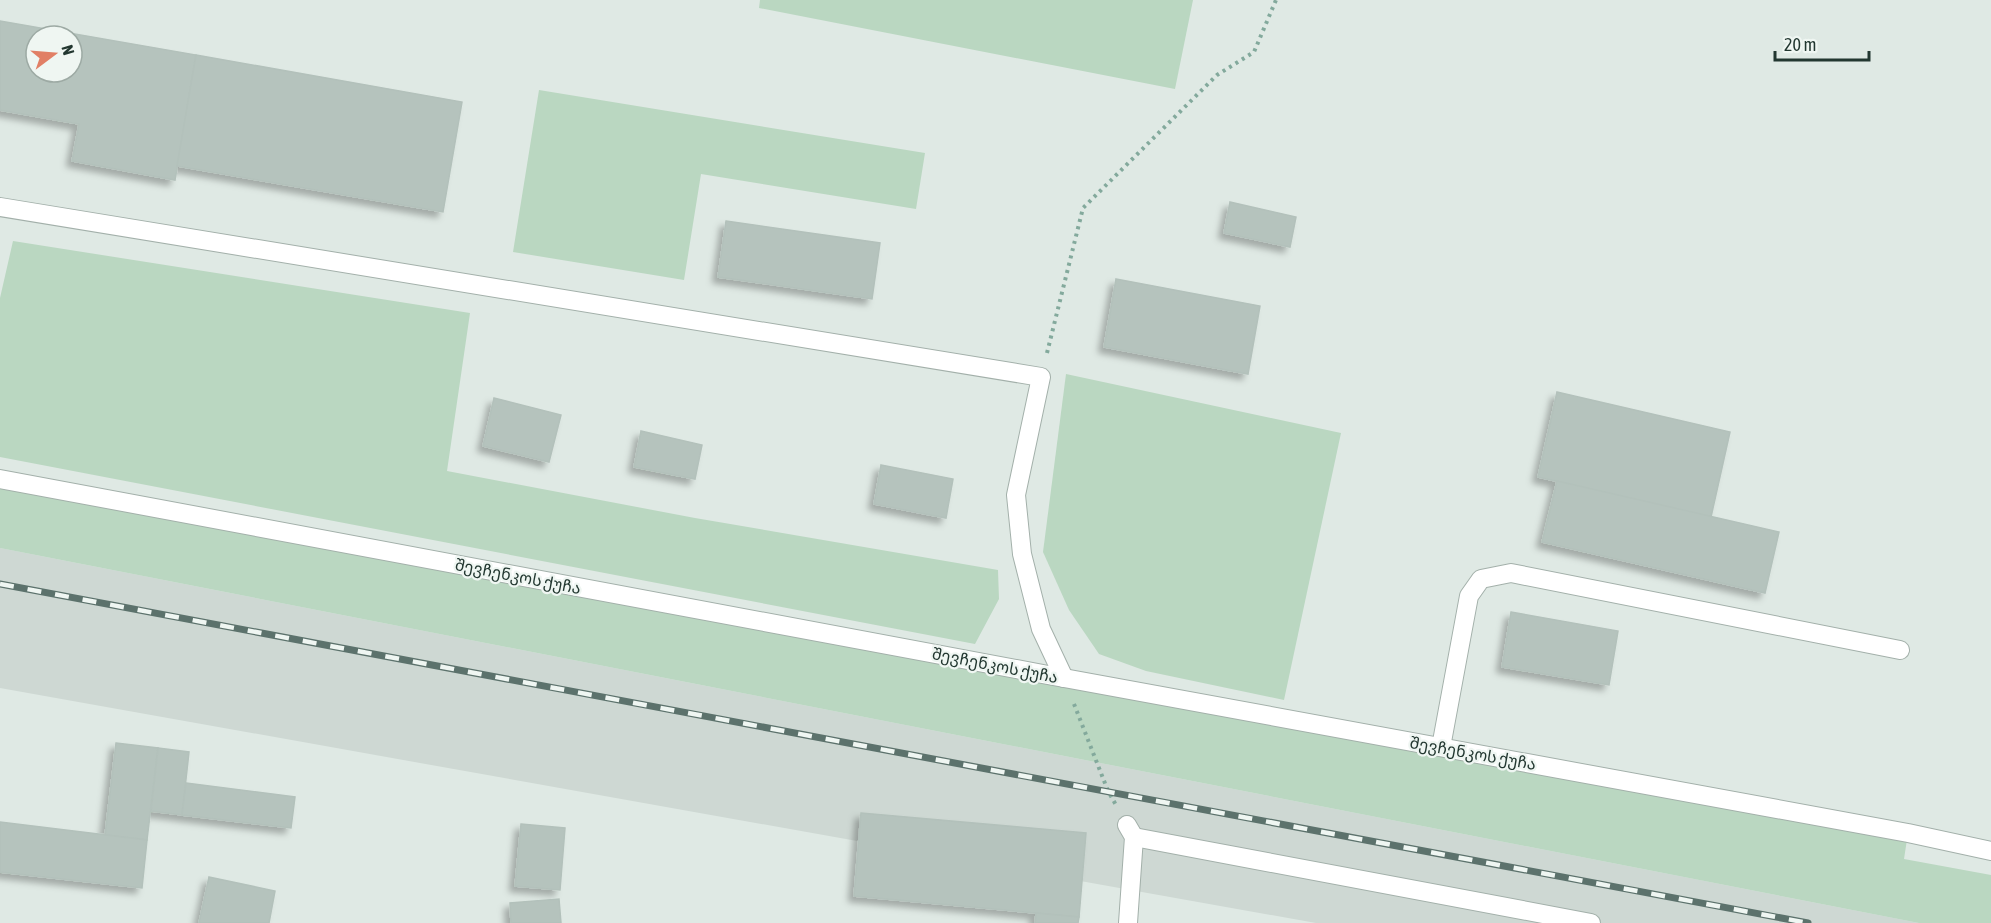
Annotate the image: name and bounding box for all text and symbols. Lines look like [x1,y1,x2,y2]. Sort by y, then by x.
north arrow [24,24,84,84]
scale bar [1775,24,1870,62]
text: 20 m [1784,34,1816,55]
text: N [58,43,78,57]
street label: შევჩენკოს ქუჩა [453,555,582,598]
street label: შევჩენკოს ქუჩა [930,644,1059,687]
street label: შევჩენკოს ქუჩა [1408,733,1537,774]

